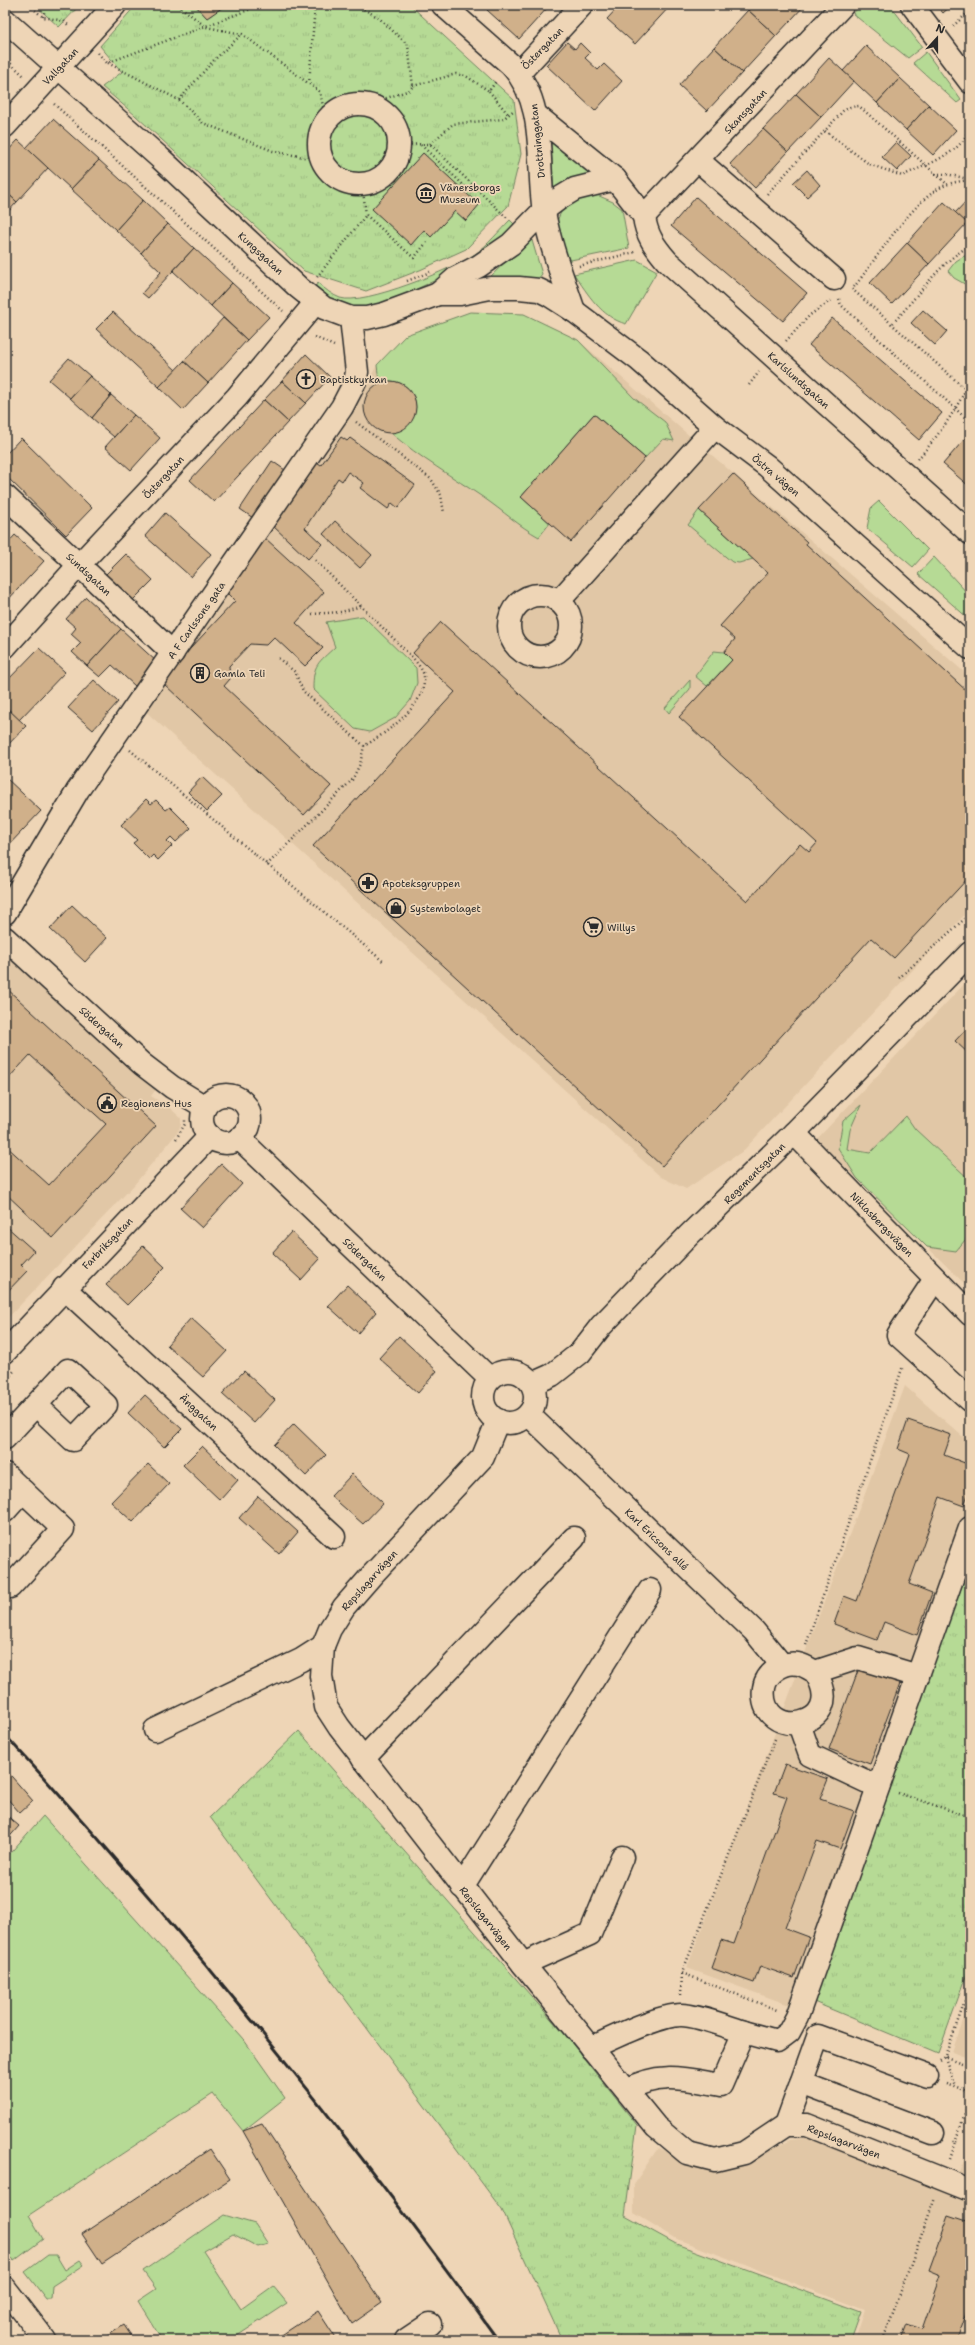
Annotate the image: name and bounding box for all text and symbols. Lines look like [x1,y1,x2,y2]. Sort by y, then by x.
north arrow [917,18,957,58]
text: N [934,21,947,38]
street label: Östergatan [519,24,566,72]
street label: Vallgatan [40,45,81,88]
street label: Skansgatan [721,86,769,136]
street label: Drottninggatan [527,103,548,179]
place label: Vänersborgs Museum [440,181,500,206]
museum icon: Vänersborgs Museum [415,182,437,204]
street label: Kungsgatan [235,229,286,278]
street label: Karlslundsgatan [765,349,832,412]
church icon: Baptistkyrkan [295,368,317,390]
place label: Baptistkyrkan [320,373,387,386]
street label: Östra vägen [749,451,802,499]
street label: Östergatan [140,453,187,502]
street label: Sundsgatan [63,550,114,599]
street label: A F Carlssons gata [165,578,229,662]
building icon: Gamla Teli [189,662,211,684]
place label: Gamla Teli [214,667,265,680]
pharmacy icon: Apoteksgruppen [357,872,379,894]
place label: Apoteksgruppen [382,877,460,890]
shop icon: Systembolaget [385,897,407,919]
place label: Systembolaget [410,902,481,915]
supermarket icon: Willys [582,916,604,938]
place label: Willys [607,921,636,934]
street label: Södergatan [76,1004,127,1051]
public building icon: Regionens Hus [96,1092,118,1114]
place label: Regionens Hus [121,1097,192,1110]
street label: Regementsgatan [721,1140,788,1207]
street label: Niklasbergsvägen [847,1189,916,1260]
street label: Farbriksgatan [79,1215,135,1272]
street label: Södergatan [340,1235,389,1284]
street label: Änggatan [177,1391,221,1433]
street label: Karl Ericsons allé [622,1505,692,1573]
street label: Repslagarvägen [339,1547,400,1613]
street label: Repslagarvägen [457,1884,515,1953]
street label: Repslagarvägen [805,2122,882,2161]

